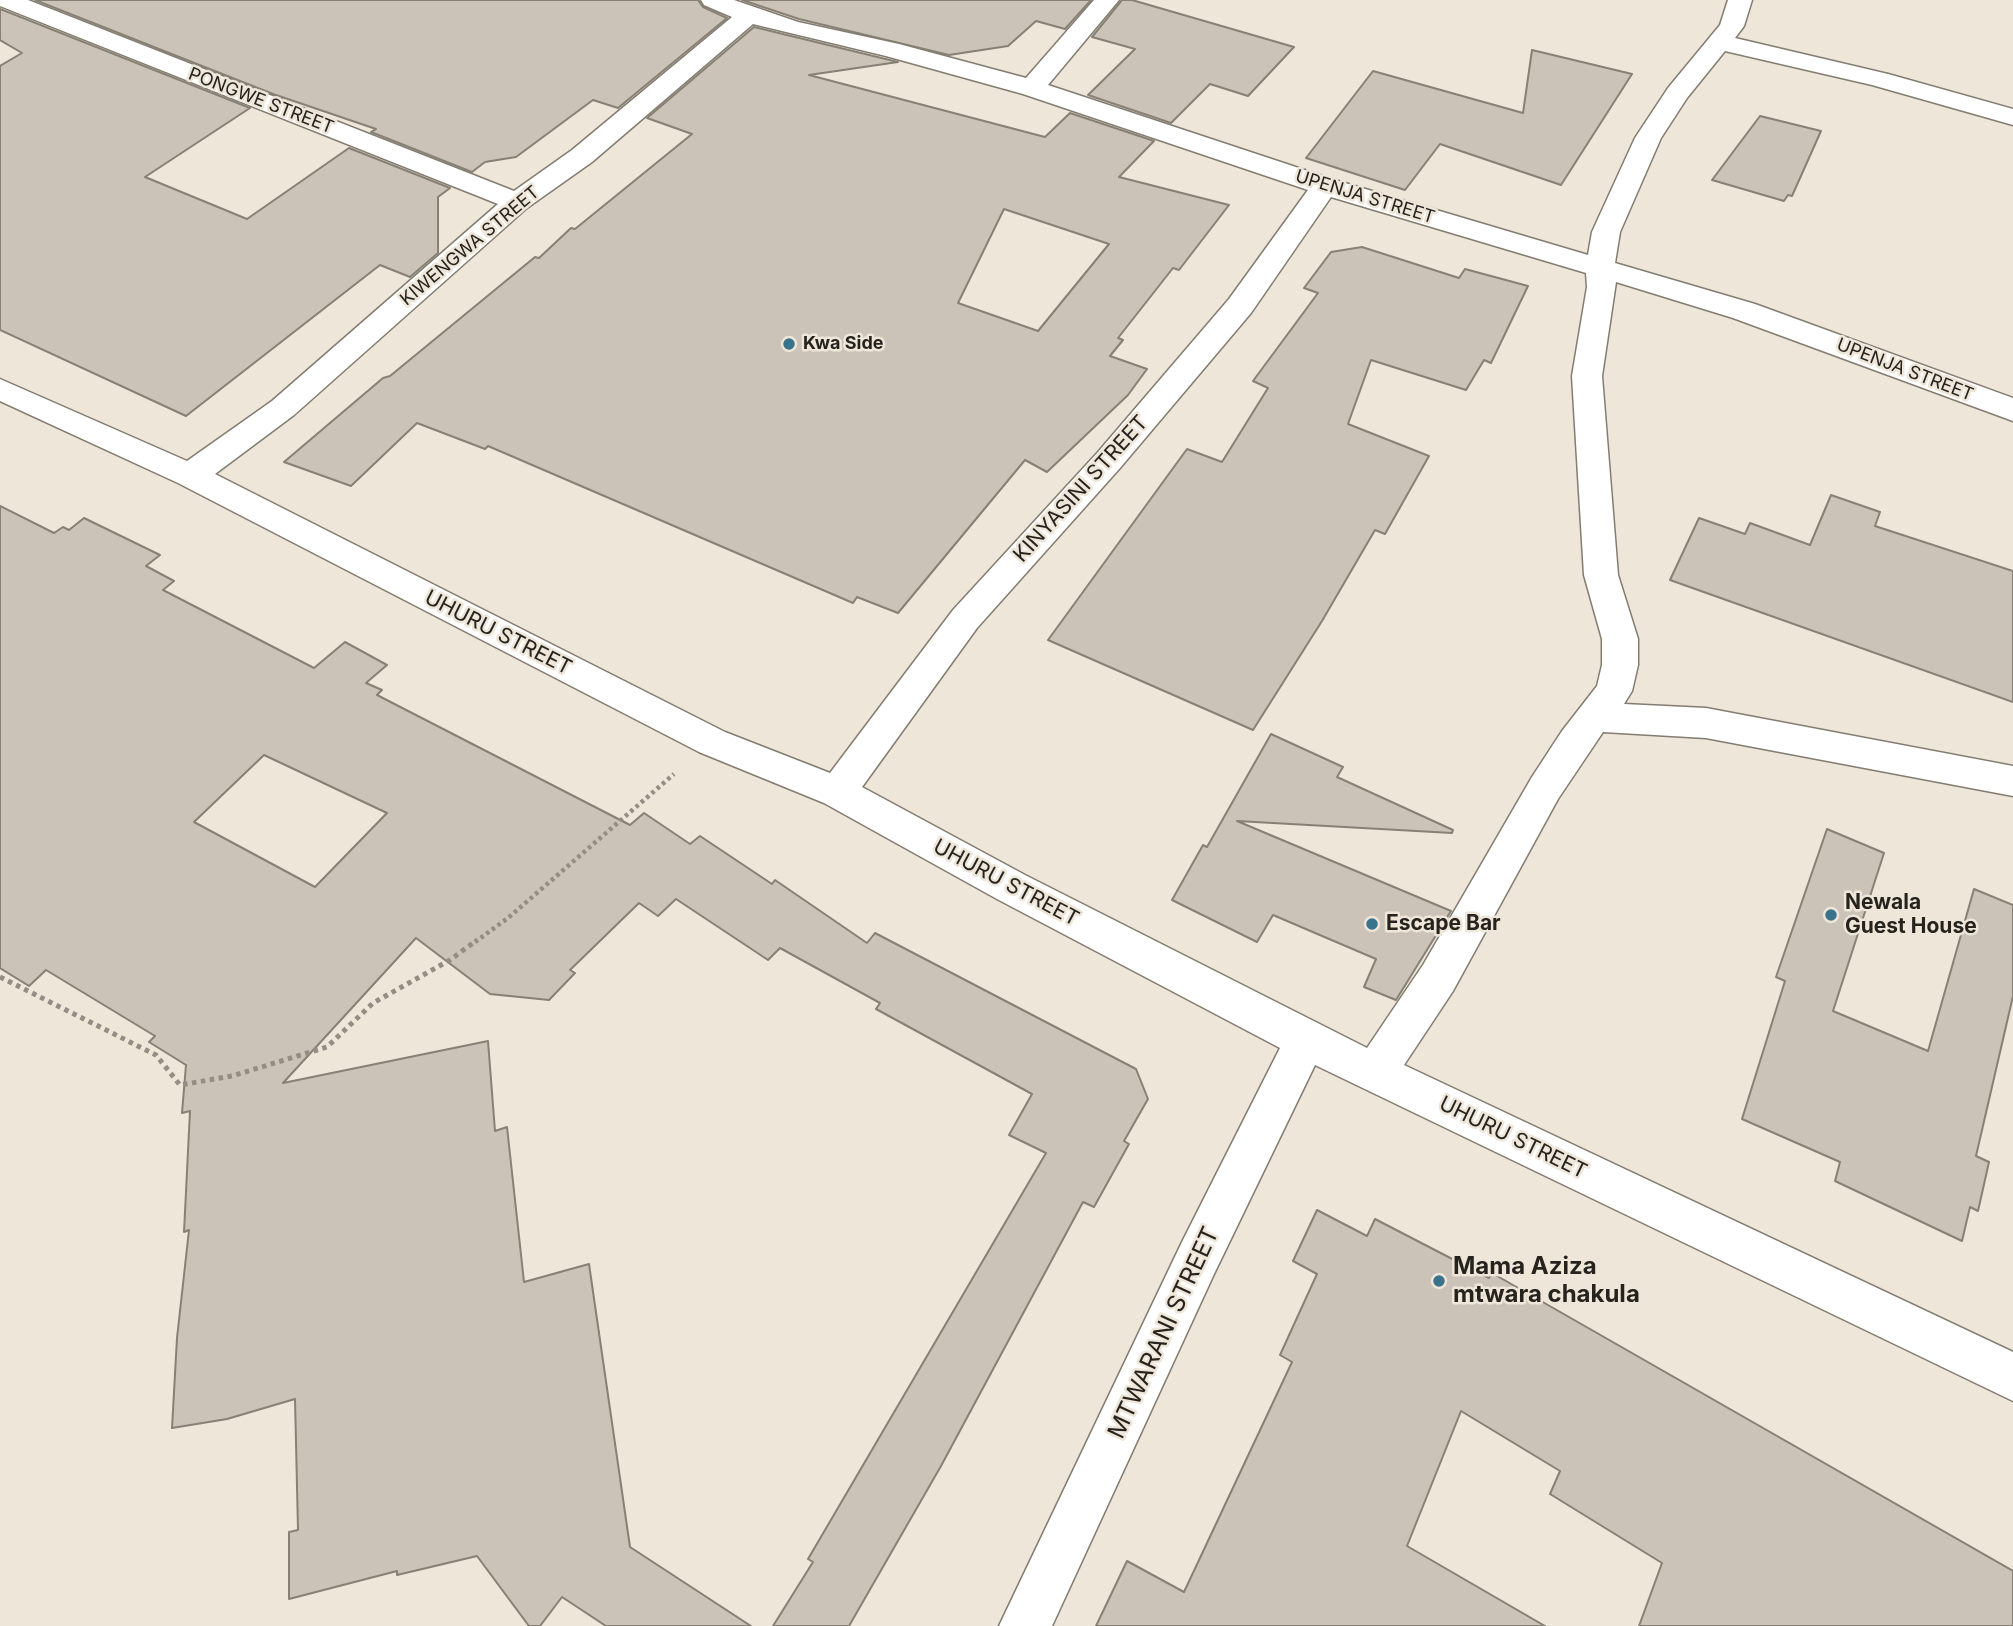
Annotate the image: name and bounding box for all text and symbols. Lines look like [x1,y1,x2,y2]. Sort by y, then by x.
street label: PONGWE STREET [185,63,337,139]
street label: UPENJA STREET [1293,166,1437,228]
street label: KIWENGWA STREET [396,182,544,310]
place label: Kwa Side [803,333,884,355]
street label: UPENJA STREET [1834,334,1976,406]
marker: Kwa Side [781,336,797,352]
street label: KINYASINI STREET [1009,410,1153,568]
street label: UHURU STREET [420,585,576,681]
street label: UHURU STREET [929,834,1083,932]
place label: Newala Guest House [1845,890,1977,940]
marker: Newala Guest House [1823,907,1839,923]
place label: Escape Bar [1386,911,1501,937]
marker: Escape Bar [1364,916,1380,932]
street label: UHURU STREET [1435,1091,1591,1185]
street label: MTWARANI STREET [1102,1223,1226,1443]
place label: Mama Aziza mtwara chakula [1453,1253,1640,1309]
marker: Mama Aziza mtwara chakula [1431,1273,1447,1289]

